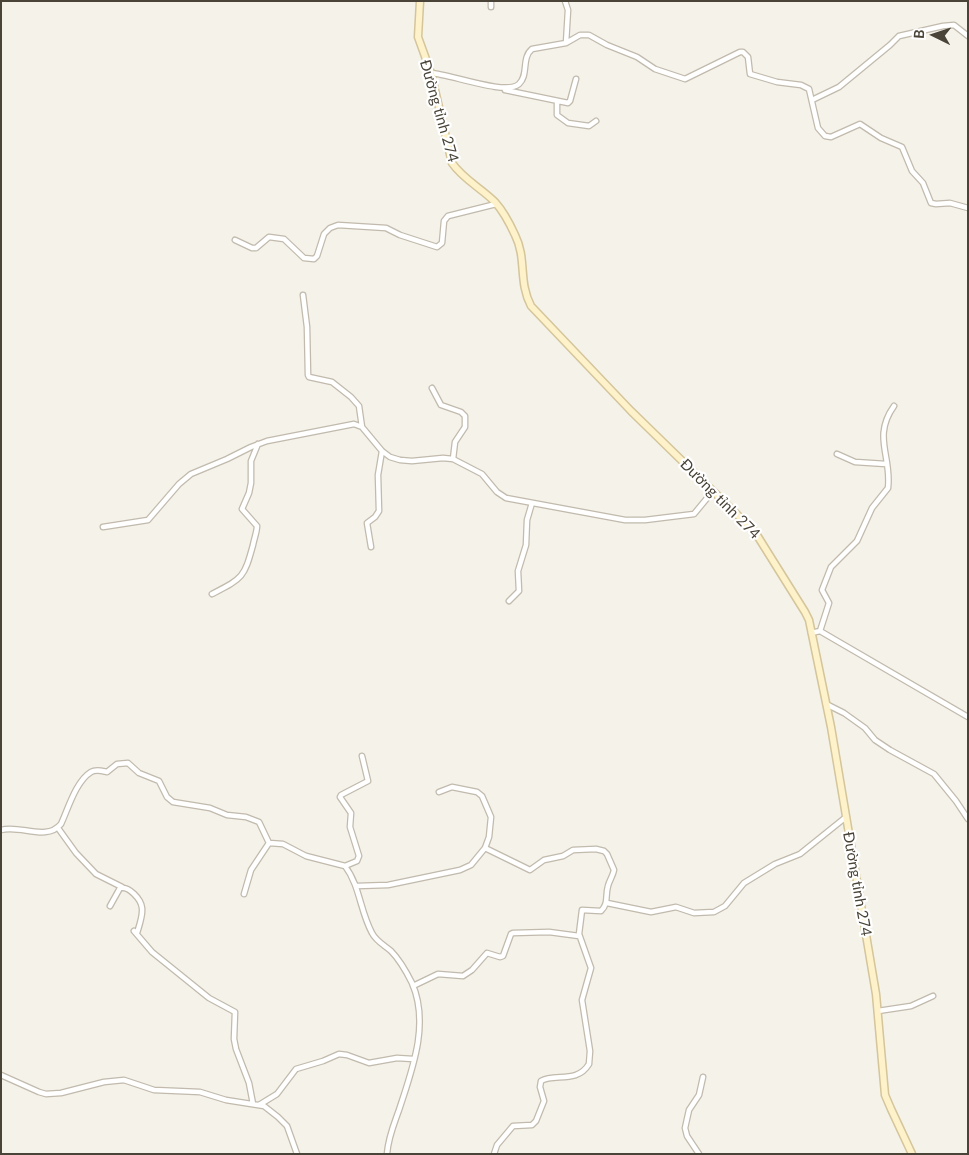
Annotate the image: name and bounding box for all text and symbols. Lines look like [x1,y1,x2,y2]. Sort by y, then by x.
north arrow [909,10,959,60]
text: B [910,29,927,39]
street label: Đường tỉnh 274 [416,58,462,164]
street label: Đường tỉnh 274 [676,455,764,543]
street label: Đường tỉnh 274 [839,830,875,938]

